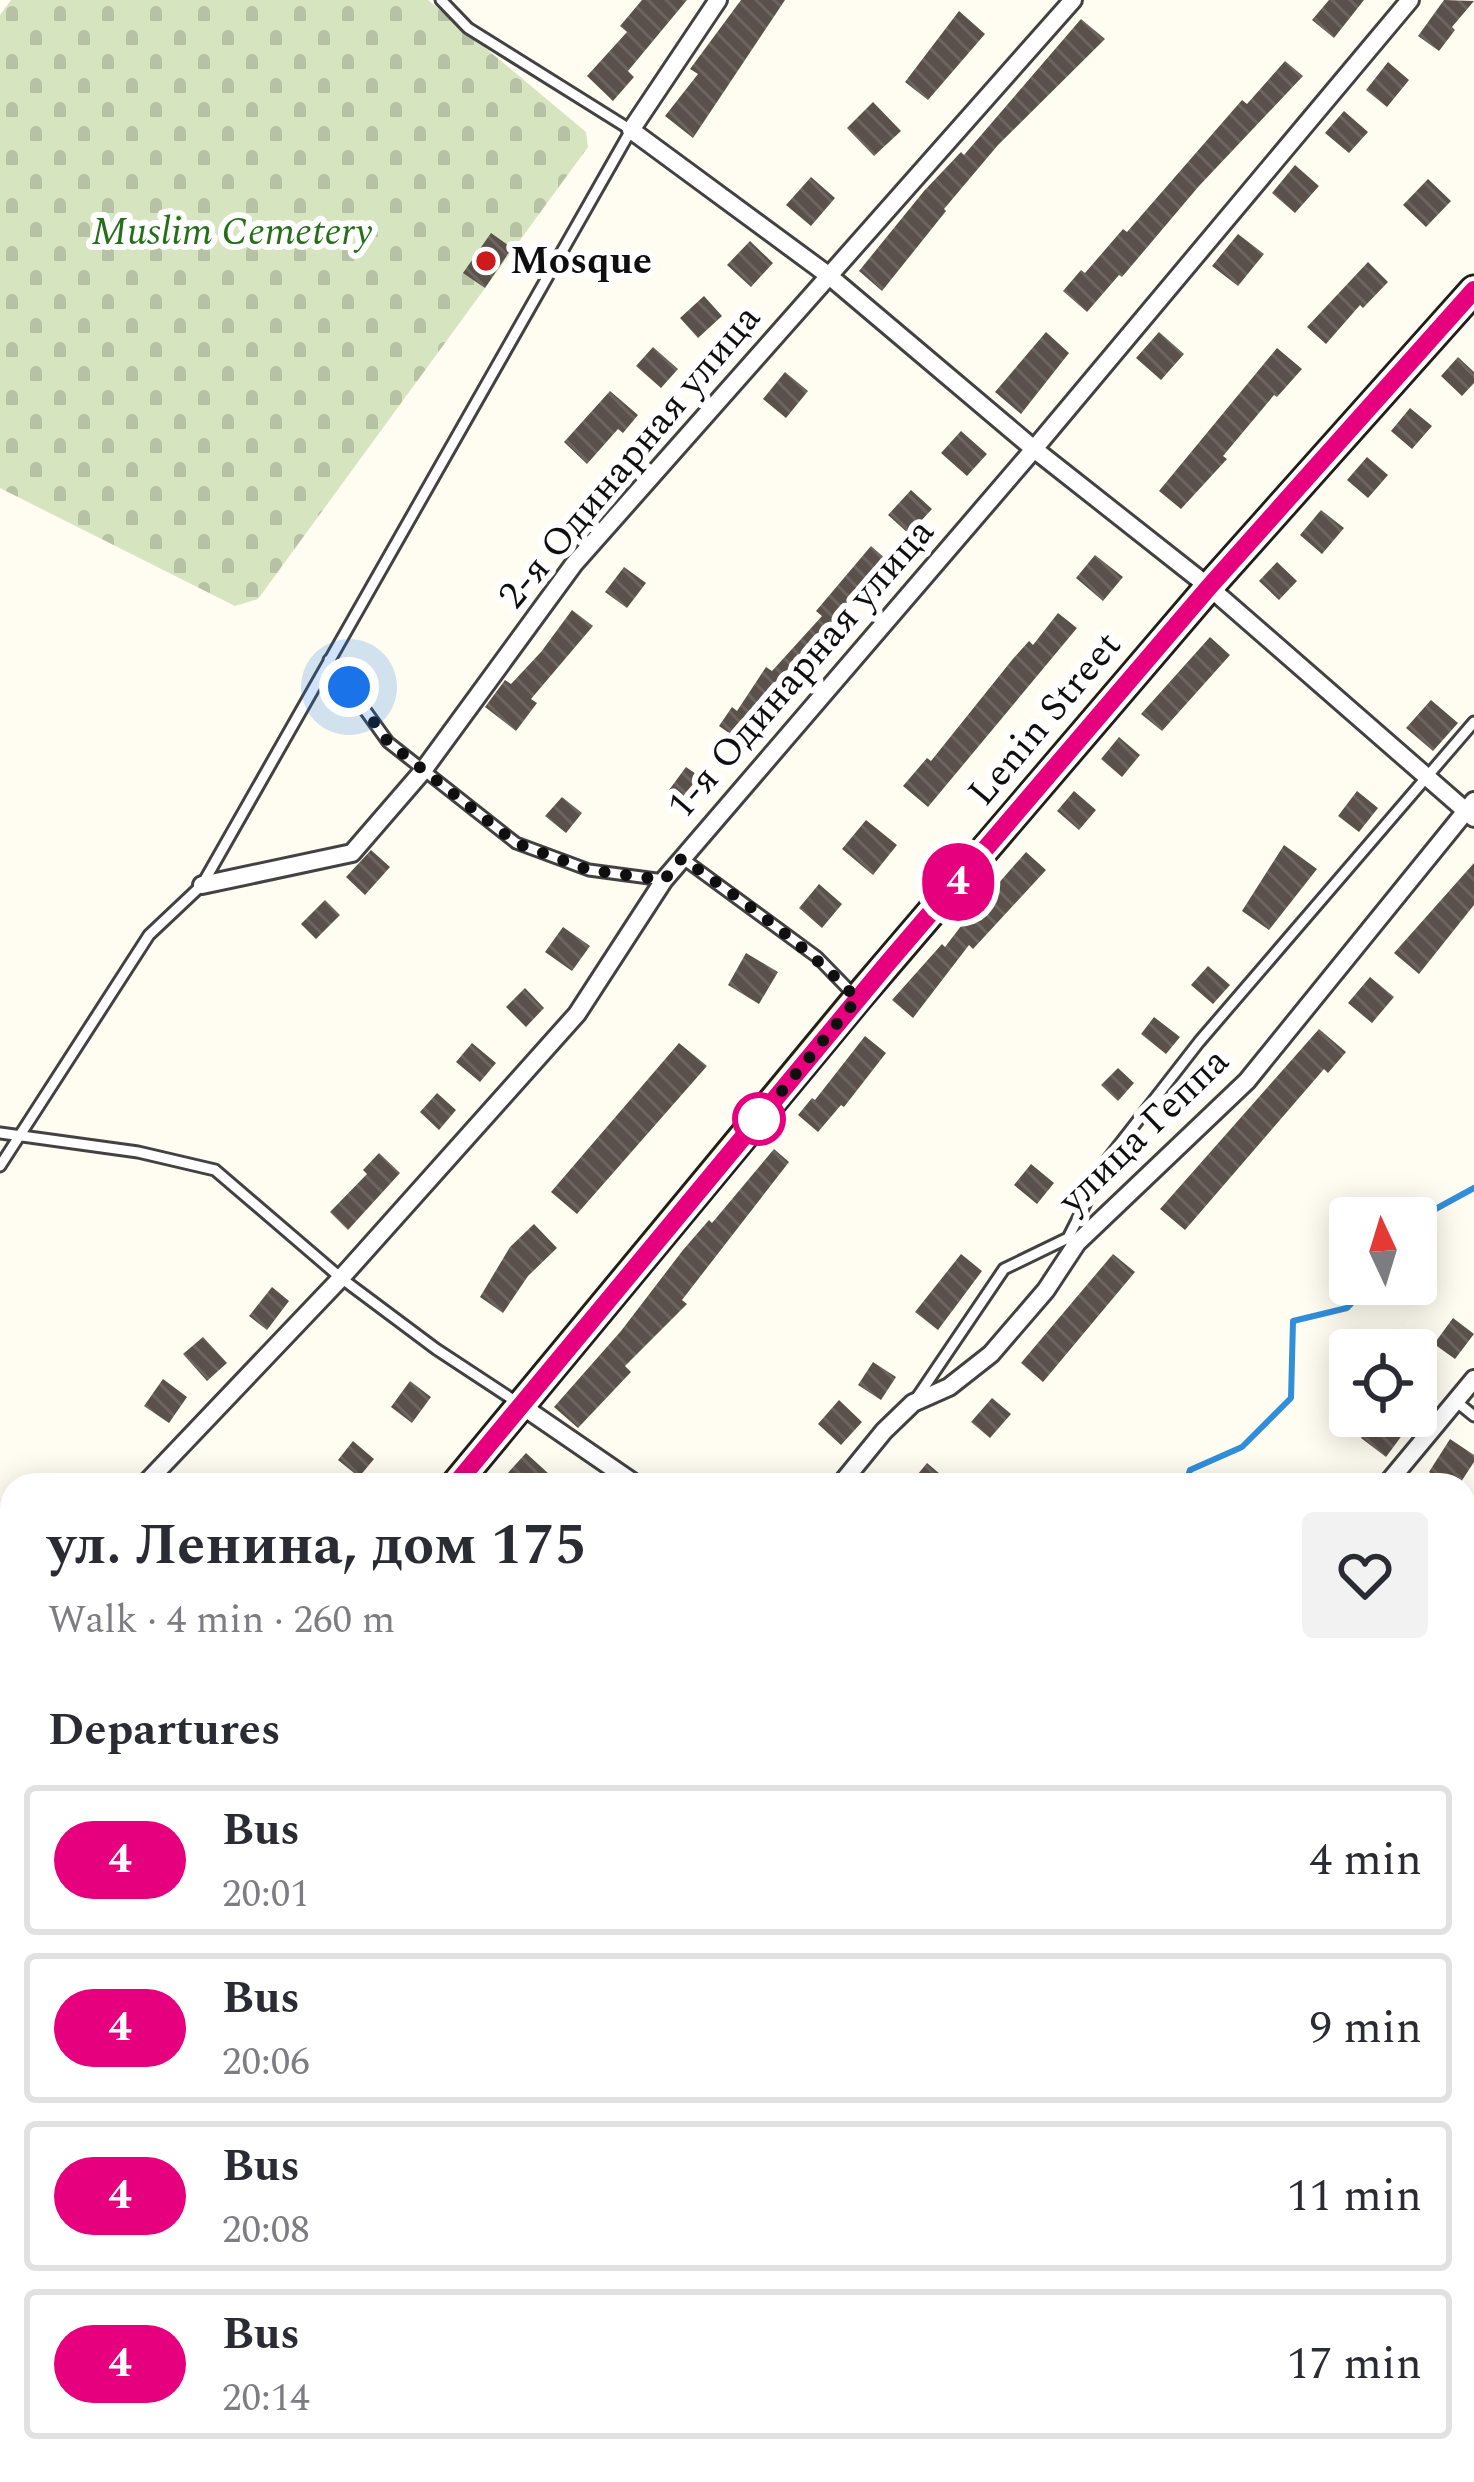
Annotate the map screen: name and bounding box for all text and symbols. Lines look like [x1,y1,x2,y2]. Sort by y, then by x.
park label: Muslim Cemetery [92,203,373,262]
place label: Mosque [510,232,652,291]
marker: Mosque [473,248,499,274]
street label: 2-я Одинарная улица [484,291,776,623]
street label: 1-я Одинарная улица [653,505,949,833]
street label: Lenin Street [954,618,1136,820]
your location [319,657,379,717]
line badge: 4 [919,843,997,921]
text: 4 [946,850,970,913]
street label: улица Геппа [1044,1034,1243,1229]
unlabelled marker [734,1094,784,1144]
north arrow [1329,1197,1437,1305]
map controls [1329,1197,1437,1437]
button: locate [1329,1329,1437,1437]
text: ул. Ленина, дом 175 [48,1503,587,1589]
button: heart [1302,1512,1428,1638]
text: Walk · 4 min · 260 m [48,1591,395,1650]
text: Departures [48,1696,281,1765]
text: Bus [222,1796,300,1865]
text: 4 min [1309,1826,1422,1895]
text: 4 [108,1828,132,1891]
text: 20:01 [222,1865,310,1924]
text: Bus [222,1964,300,2033]
text: 9 min [1309,1994,1422,2063]
text: 4 [108,1996,132,2059]
text: 20:06 [222,2033,310,2092]
text: Bus [222,2132,300,2201]
text: 11 min [1287,2162,1422,2231]
text: 4 [108,2164,132,2227]
text: 20:08 [222,2201,310,2260]
text: Bus [222,2300,300,2369]
text: 17 min [1287,2330,1422,2399]
text: 4 [108,2332,132,2395]
text: 20:14 [222,2369,310,2428]

